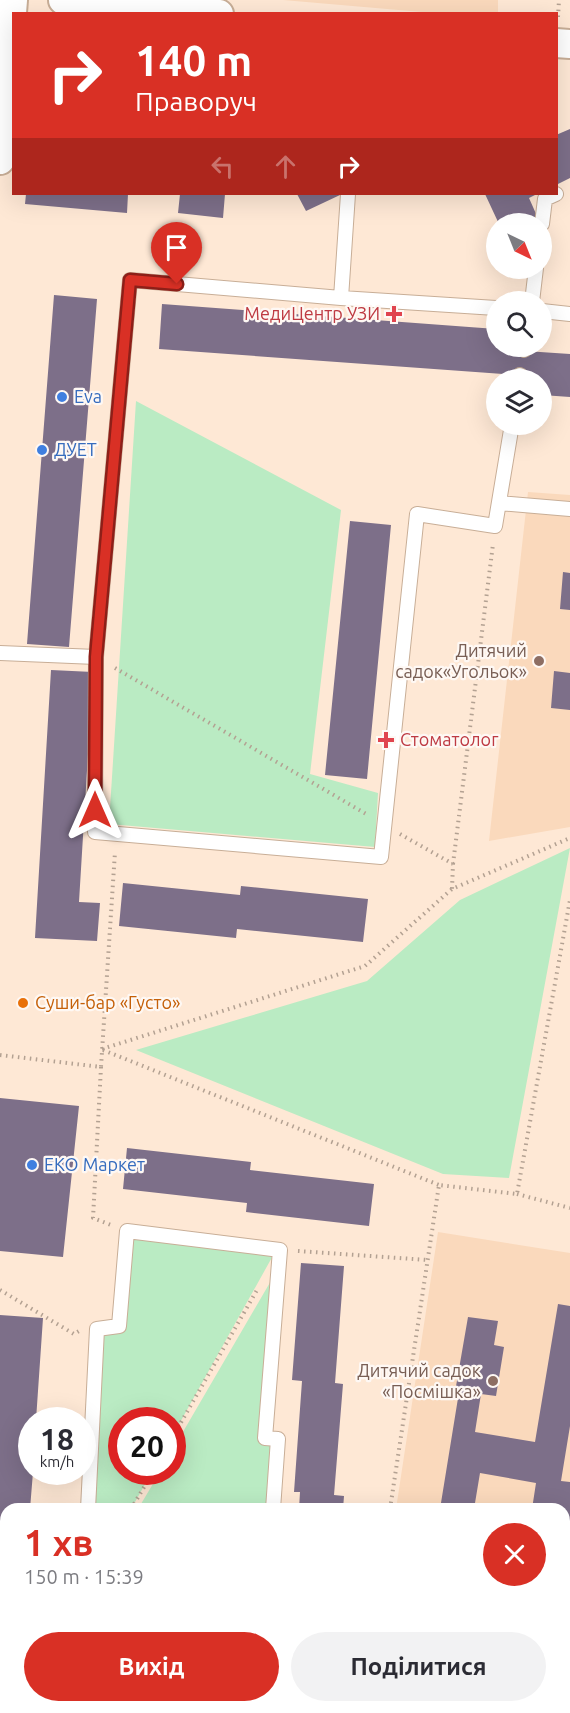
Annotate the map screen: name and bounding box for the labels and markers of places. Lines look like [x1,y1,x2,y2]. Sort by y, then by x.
pin [151,222,202,284]
place label: МедиЦентр УЗИ [244,303,380,323]
marker: МедиЦентр УЗИ [385,305,403,323]
place label: Eva [74,386,102,406]
marker: Eva [55,390,69,404]
place label: ДУЕТ [54,439,97,459]
marker: ДУЕТ [35,443,49,457]
place label: Дитячий садок«Угольок» [395,640,527,681]
marker: Дитячий садок«Угольок» [532,654,546,668]
place label: Стоматолог [400,729,498,749]
marker: Стоматолог [377,731,395,749]
place label: Суши-бар «Густо» [35,992,180,1012]
marker: Суши-бар «Густо» [16,996,30,1010]
place label: ЕКО Маркет [44,1154,145,1174]
marker: ЕКО Маркет [25,1158,39,1172]
place label: Дитячий садок «Посмішка» [357,1360,481,1401]
marker: Дитячий садок «Посмішка» [486,1374,500,1388]

